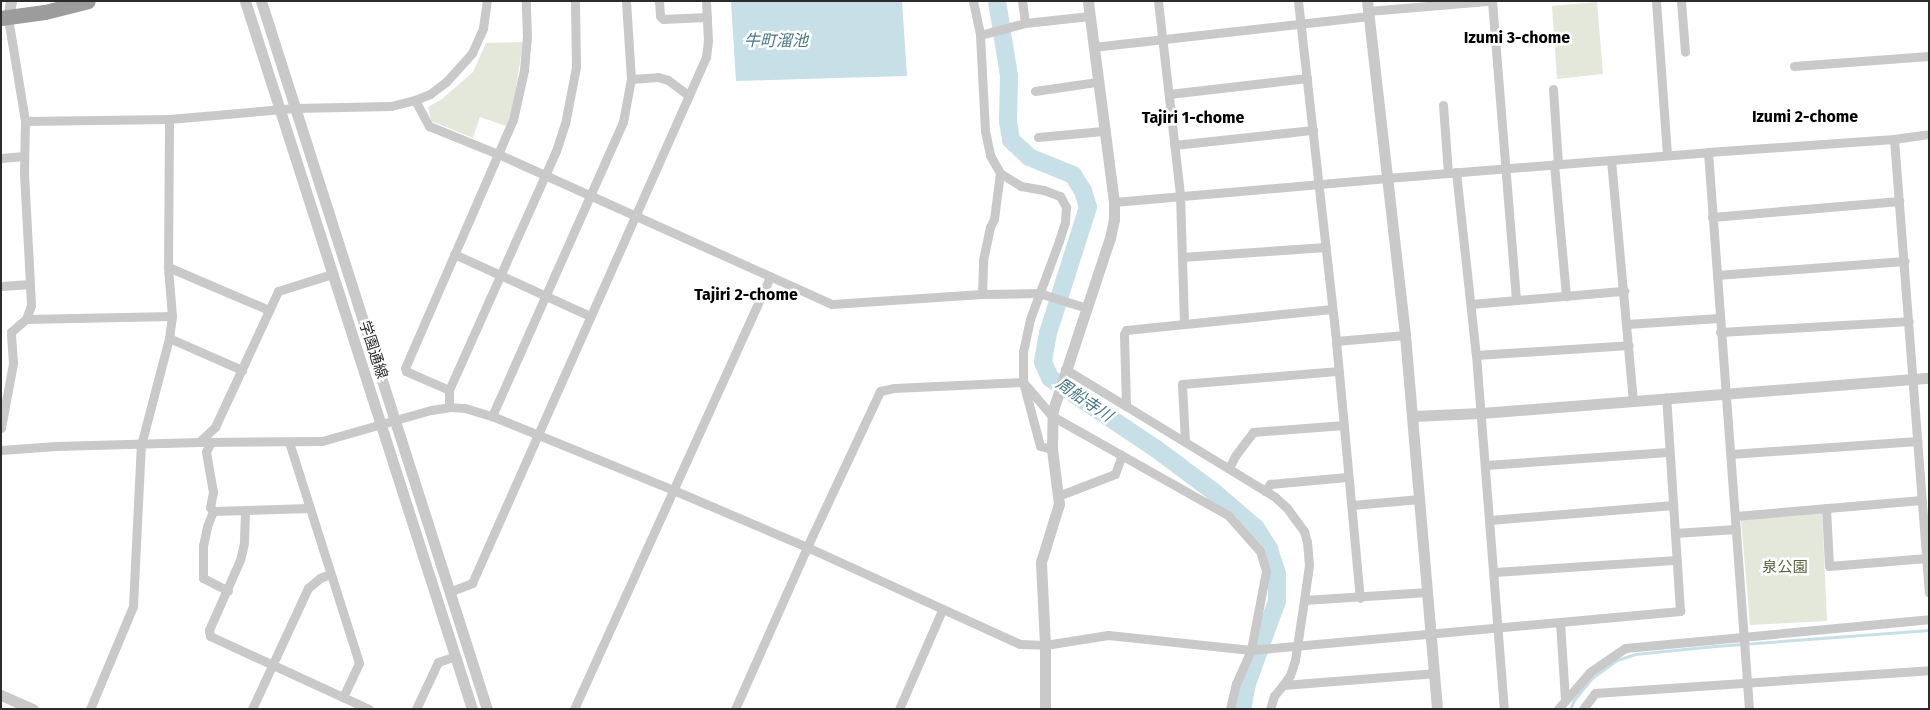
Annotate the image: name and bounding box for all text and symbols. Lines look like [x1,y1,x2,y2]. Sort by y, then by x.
district label: Izumi 3-chome [1464,28,1570,48]
water label: 牛町溜池 [744,31,808,51]
district label: Izumi 2-chome [1752,107,1858,127]
district label: Tajiri 1-chome [1142,108,1244,128]
district label: Tajiri 2-chome [694,285,798,305]
street label: 学園通線 [355,319,391,381]
water label: 周船寺川 [1052,374,1116,426]
park label: 泉公園 [1763,559,1807,577]

